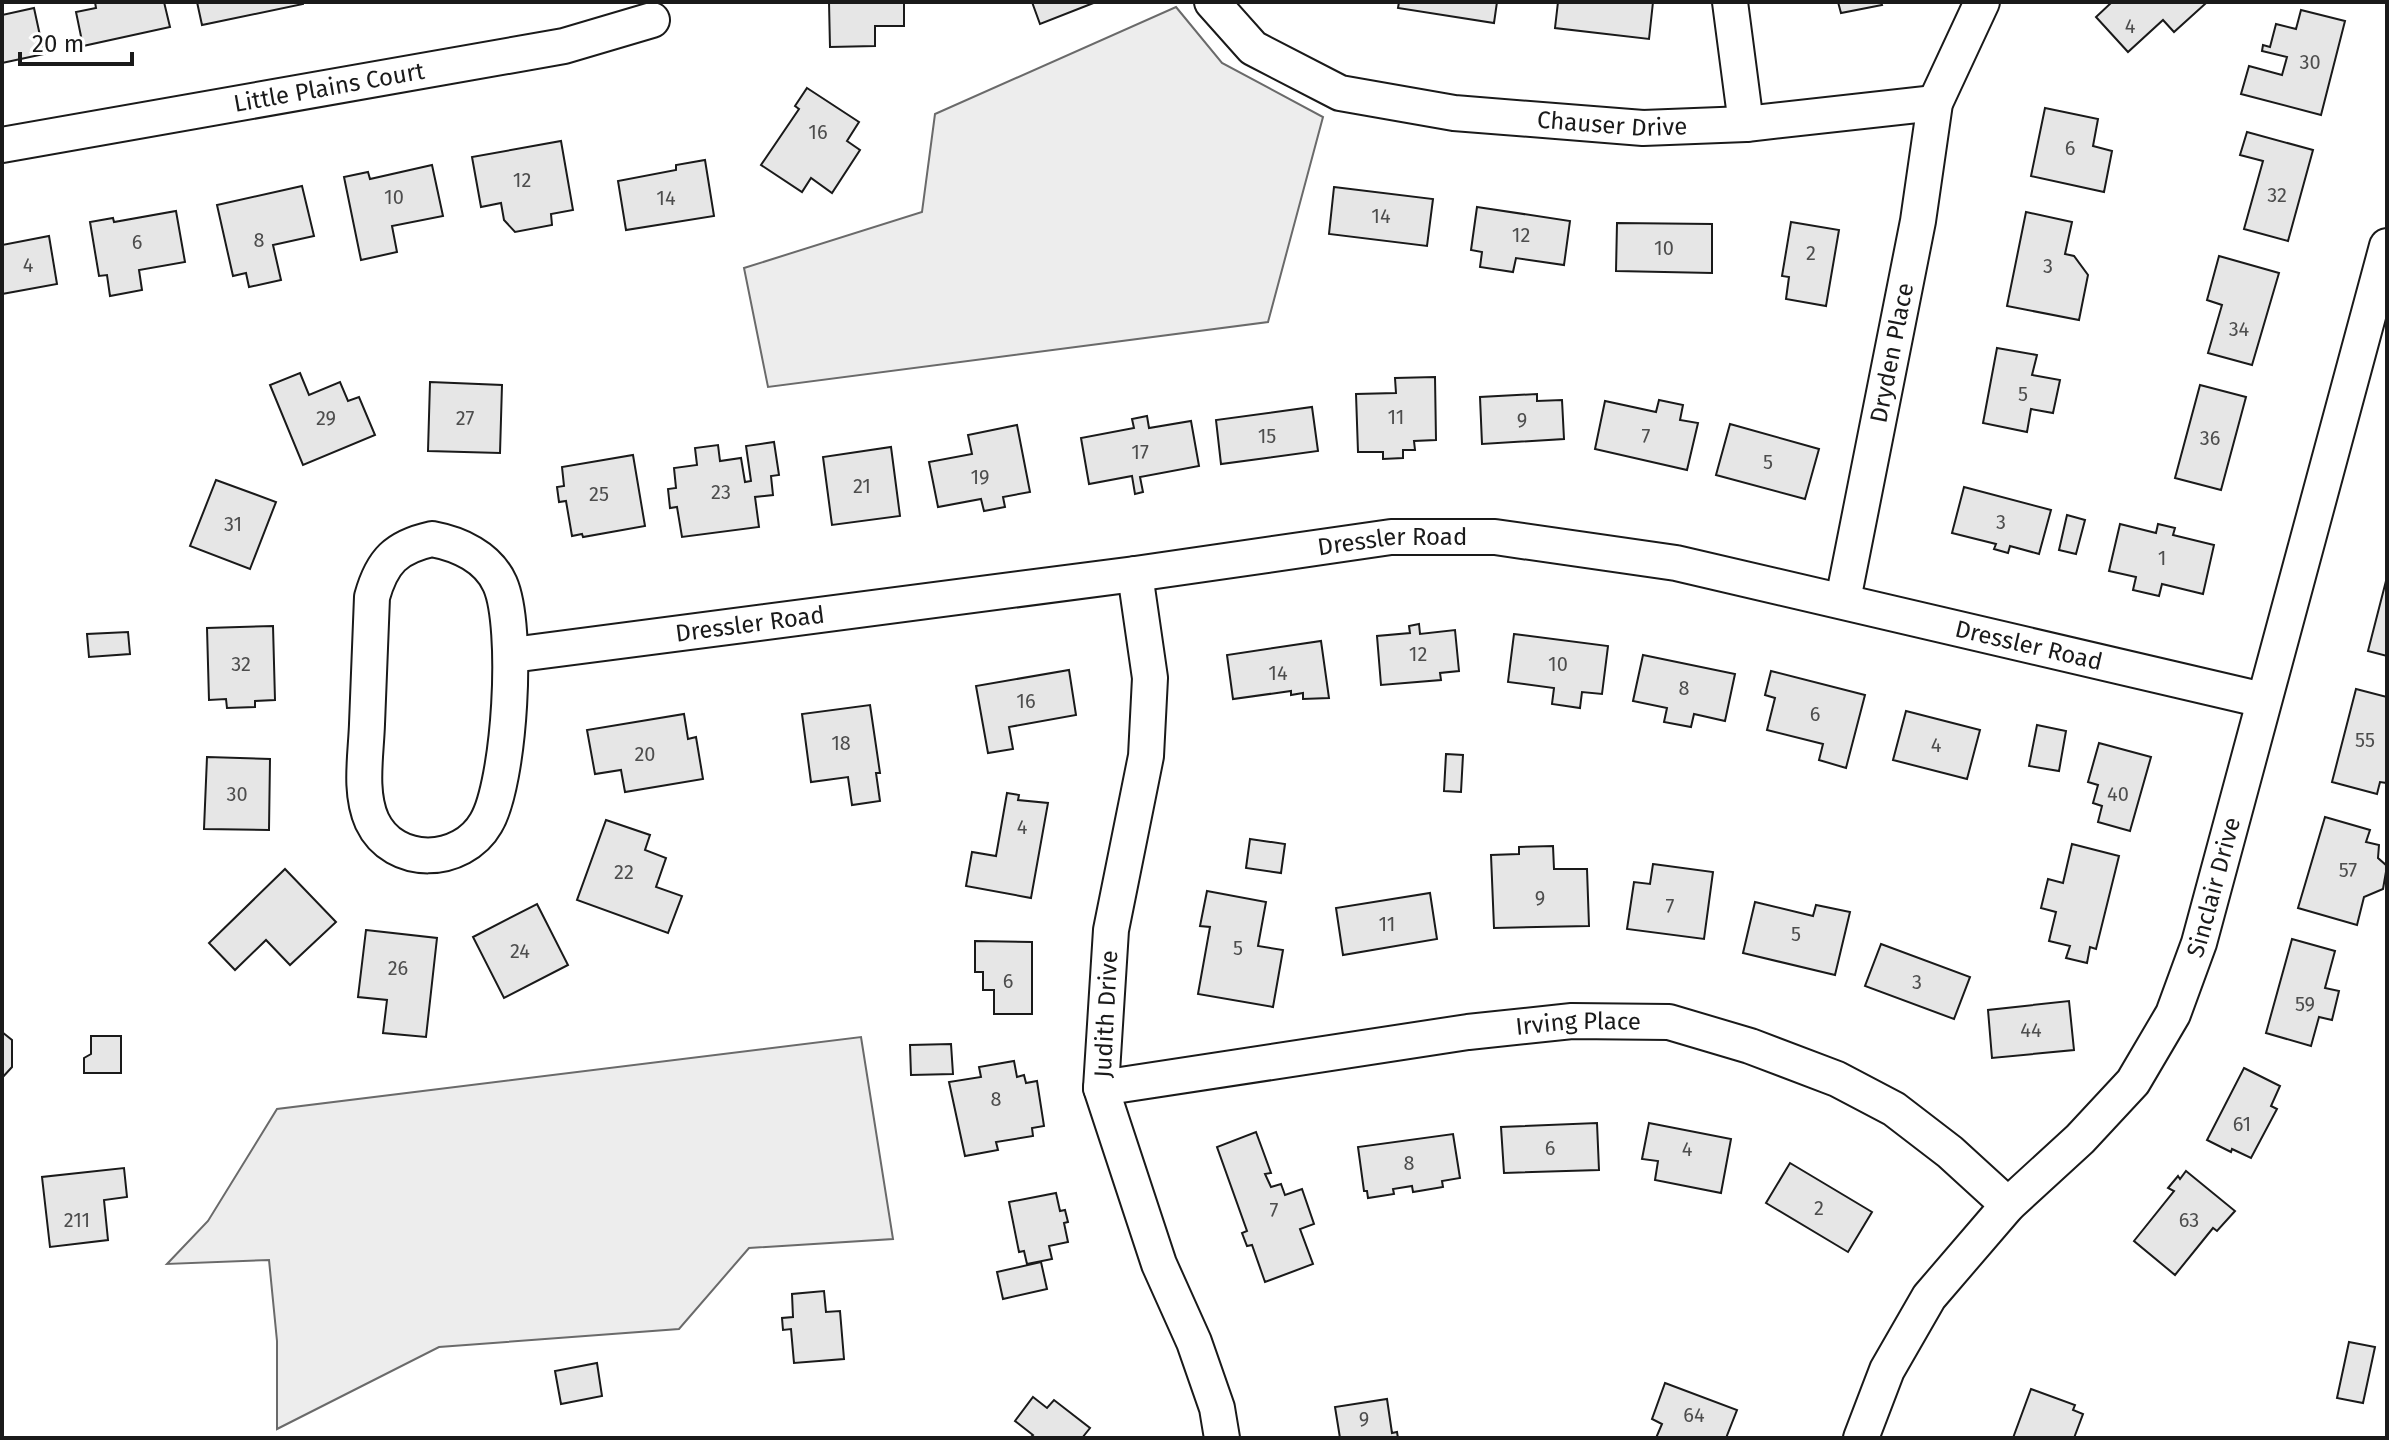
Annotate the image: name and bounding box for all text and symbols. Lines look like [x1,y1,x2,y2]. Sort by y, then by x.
house number: 4 [2125,14,2136,38]
scale bar [20,16,132,66]
text: 20 m [32,30,84,58]
house number: 30 [2299,50,2321,74]
street label: Little Plains Court [231,57,427,118]
street label: Chauser Drive [1536,106,1688,142]
house number: 16 [808,120,828,144]
house number: 6 [2065,136,2075,160]
house number: 12 [513,168,531,192]
house number: 32 [2267,183,2287,207]
house number: 10 [384,185,404,209]
house number: 14 [656,186,676,210]
house number: 14 [1371,204,1391,228]
house number: 12 [1512,223,1530,247]
house number: 8 [253,228,265,252]
house number: 6 [132,230,142,254]
house number: 10 [1654,236,1674,260]
house number: 2 [1806,241,1816,265]
house number: 4 [23,253,34,277]
house number: 3 [2043,254,2053,278]
street label: Dryden Place [1864,280,1919,425]
house number: 34 [2229,317,2250,341]
house number: 5 [2018,382,2028,406]
house number: 11 [1387,405,1405,429]
house number: 29 [316,406,336,430]
house number: 27 [456,406,474,430]
house number: 9 [1517,408,1527,432]
house number: 15 [1258,424,1276,448]
house number: 7 [1642,424,1651,448]
house number: 36 [2200,426,2220,450]
house number: 17 [1131,440,1149,464]
house number: 5 [1763,450,1773,474]
house number: 19 [970,465,990,489]
house number: 21 [853,474,871,498]
house number: 23 [711,480,731,504]
house number: 25 [589,482,609,506]
house number: 3 [1996,510,2006,534]
house number: 31 [224,512,242,536]
street label: Dressler Road [1316,522,1467,561]
house number: 1 [2158,546,2166,570]
street label: Dressler Road [674,600,826,648]
street label: Dressler Road [1952,615,2105,676]
house number: 12 [1409,642,1427,666]
house number: 32 [231,652,251,676]
house number: 10 [1548,652,1568,676]
house number: 14 [1268,661,1288,685]
house number: 8 [1678,676,1690,700]
house number: 16 [1016,689,1036,713]
house number: 6 [1810,702,1820,726]
house number: 55 [2355,728,2375,752]
house number: 18 [831,731,851,755]
house number: 4 [1931,733,1942,757]
house number: 20 [634,742,656,766]
house number: 30 [226,782,248,806]
house number: 40 [2107,782,2129,806]
street label: Sinclair Drive [2181,814,2246,961]
house number: 4 [1017,815,1028,839]
house number: 57 [2339,858,2357,882]
house number: 22 [614,860,634,884]
house number: 9 [1535,886,1545,910]
house number: 7 [1666,894,1675,918]
house number: 11 [1378,912,1396,936]
house number: 5 [1791,922,1801,946]
house number: 5 [1233,936,1243,960]
house number: 24 [510,939,530,963]
street label: Judith Drive [1089,949,1123,1079]
house number: 26 [388,956,408,980]
house number: 6 [1003,969,1013,993]
house number: 3 [1912,970,1922,994]
house number: 59 [2295,992,2315,1016]
street label: Irving Place [1514,1007,1641,1041]
house number: 44 [2020,1018,2042,1042]
house number: 8 [990,1087,1002,1111]
house number: 61 [2233,1112,2251,1136]
house number: 6 [1545,1136,1555,1160]
house number: 4 [1682,1137,1693,1161]
house number: 8 [1403,1151,1415,1175]
house number: 2 [1814,1196,1824,1220]
house number: 7 [1270,1198,1279,1222]
house number: 211 [64,1208,90,1232]
house number: 63 [2179,1208,2199,1232]
house number: 64 [1683,1403,1705,1427]
house number: 9 [1359,1407,1369,1431]

